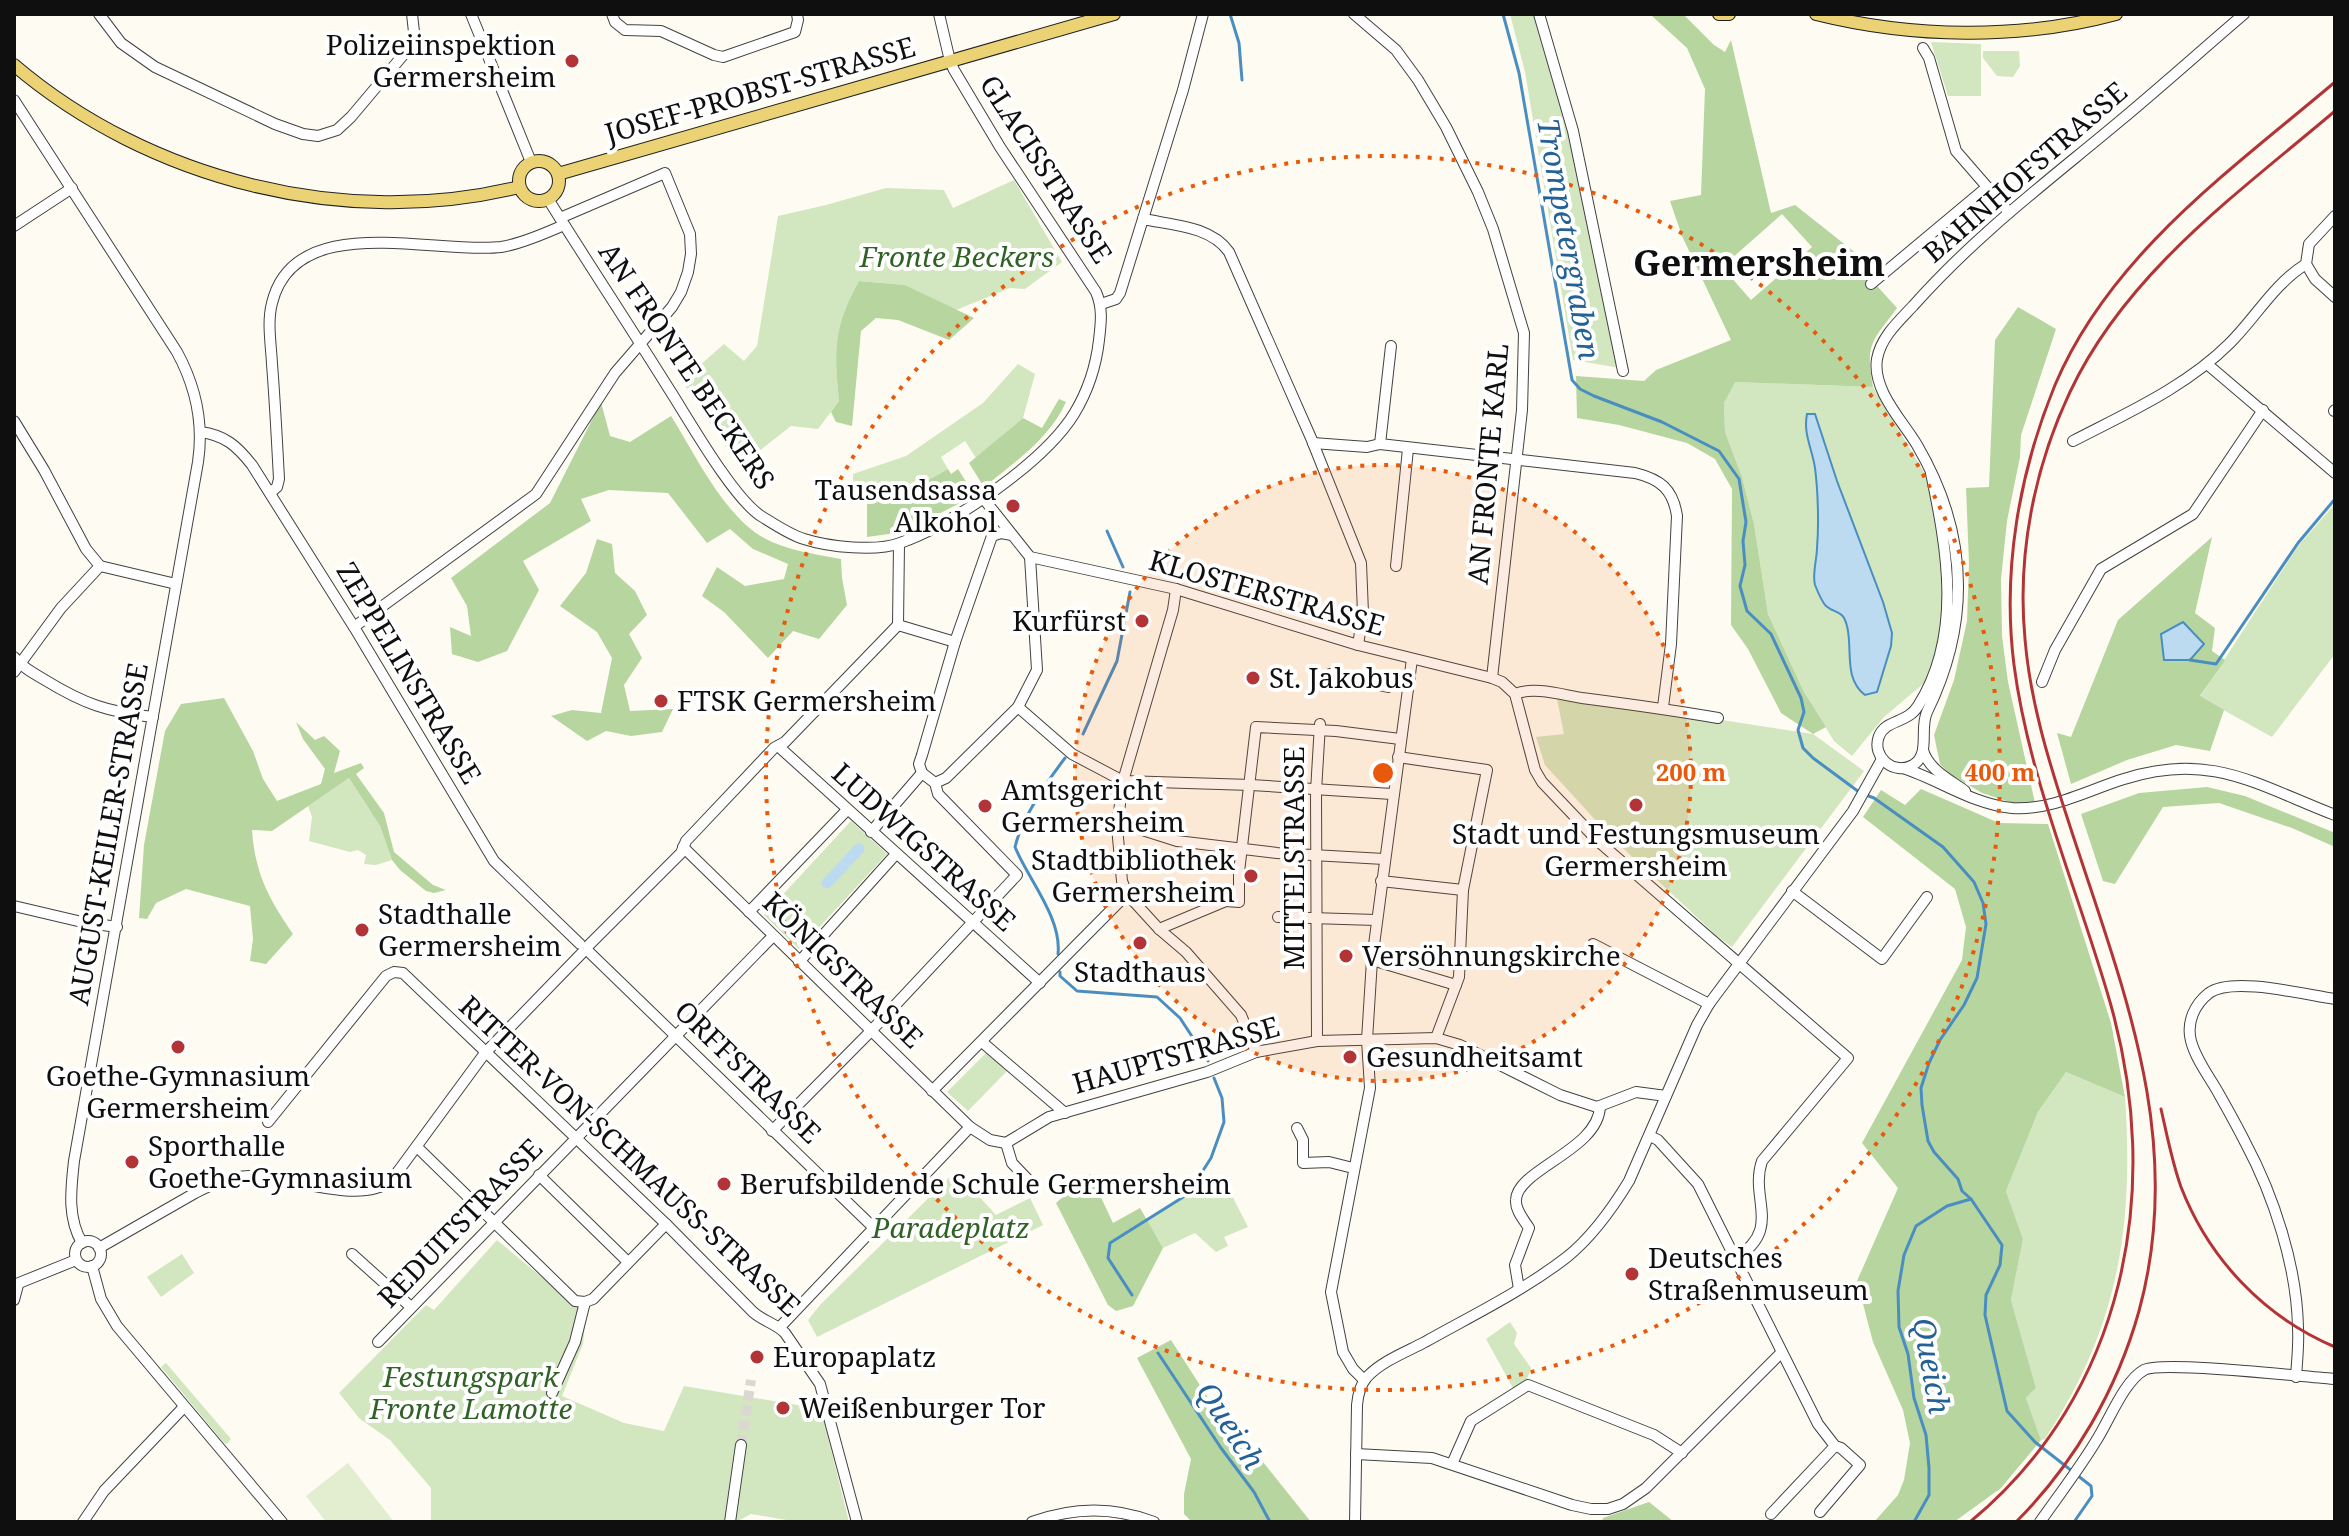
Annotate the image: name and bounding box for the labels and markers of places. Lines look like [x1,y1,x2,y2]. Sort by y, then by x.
place label: Polizeiinspektion Germersheim [326,25,556,95]
marker: Polizeiinspektion Germersheim [563,52,581,70]
place label: Tausendsassa Alkohol [815,470,997,540]
marker: Tausendsassa Alkohol [1004,497,1022,515]
place label: Kurfürst [1012,601,1126,639]
marker: Kurfürst [1133,612,1151,630]
place label: St. Jakobus [1269,658,1414,696]
marker: St. Jakobus [1244,669,1262,687]
place label: FTSK Germersheim [677,681,936,719]
marker: FTSK Germersheim [652,692,670,710]
centre of rings [1369,759,1397,787]
place label: Amtsgericht Germersheim [1001,770,1185,840]
marker: Stadt und Festungsmuseum Germersheim [1627,796,1645,814]
marker: Amtsgericht Germersheim [976,797,994,815]
place label: Stadt und Festungsmuseum Germersheim [1452,814,1820,884]
place label: Stadtbibliothek Germersheim [1031,840,1236,910]
marker: Stadtbibliothek Germersheim [1242,867,1260,885]
place label: Stadthalle Germersheim [378,894,562,964]
marker: Stadthalle Germersheim [353,921,371,939]
marker: Stadthaus [1131,934,1149,952]
place label: Versöhnungskirche [1362,936,1621,974]
marker: Versöhnungskirche [1337,947,1355,965]
place label: Stadthaus [1074,952,1206,990]
place label: Gesundheitsamt [1366,1037,1583,1075]
marker: Goethe-Gymnasium Germersheim [169,1038,187,1056]
marker: Gesundheitsamt [1341,1048,1359,1066]
place label: Goethe-Gymnasium Germersheim [46,1056,310,1126]
place label: Sporthalle Goethe-Gymnasium [148,1126,412,1196]
marker: Sporthalle Goethe-Gymnasium [123,1153,141,1171]
place label: Berufsbildende Schule Germersheim [740,1164,1231,1202]
marker: Berufsbildende Schule Germersheim [715,1175,733,1193]
place label: Deutsches Straßenmuseum [1648,1238,1869,1308]
marker: Deutsches Straßenmuseum [1623,1265,1641,1283]
place label: Europaplatz [773,1337,936,1375]
marker: Europaplatz [748,1348,766,1366]
place label: Weißenburger Tor [799,1388,1046,1426]
marker: Weißenburger Tor [774,1399,792,1417]

